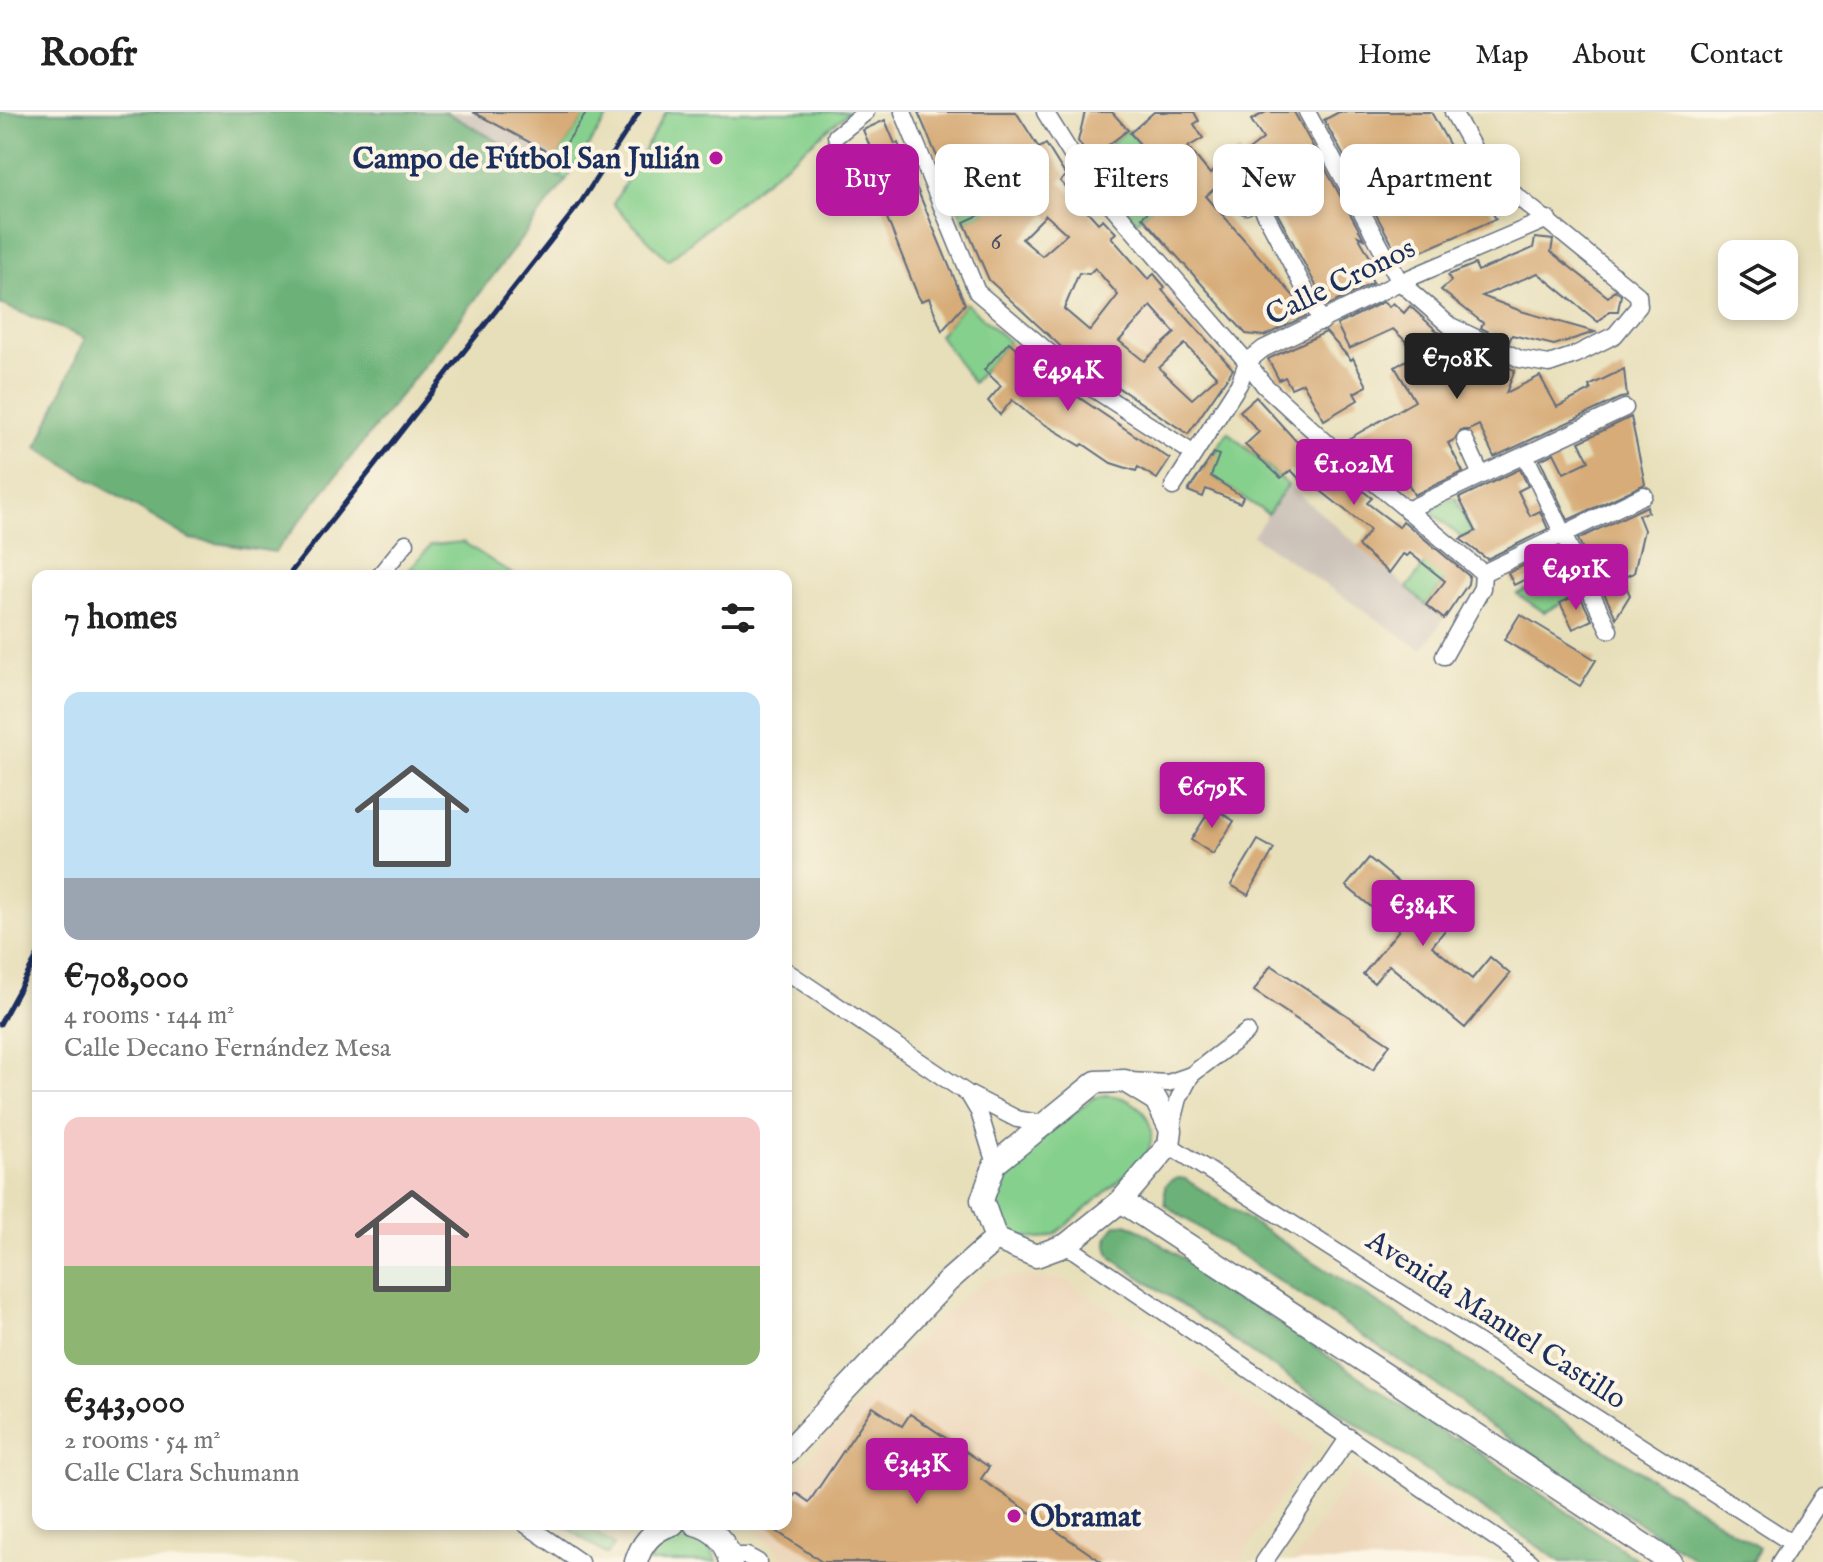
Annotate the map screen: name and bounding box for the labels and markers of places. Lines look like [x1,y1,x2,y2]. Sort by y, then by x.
place label: Campo de Fútbol San Julián [352,141,700,179]
marker: Campo de Fútbol San Julián [707,149,725,167]
pin: €708K [1401,333,1513,401]
pin: €494K [1012,345,1124,413]
pin: €1.02M [1289,439,1419,507]
pin: €491K [1520,544,1632,612]
pin: €679K [1156,762,1268,830]
pin: €384K [1367,880,1479,948]
pin: €343K [861,1438,973,1506]
place label: Obramat [1030,1499,1142,1537]
marker: Obramat [1005,1507,1023,1525]

